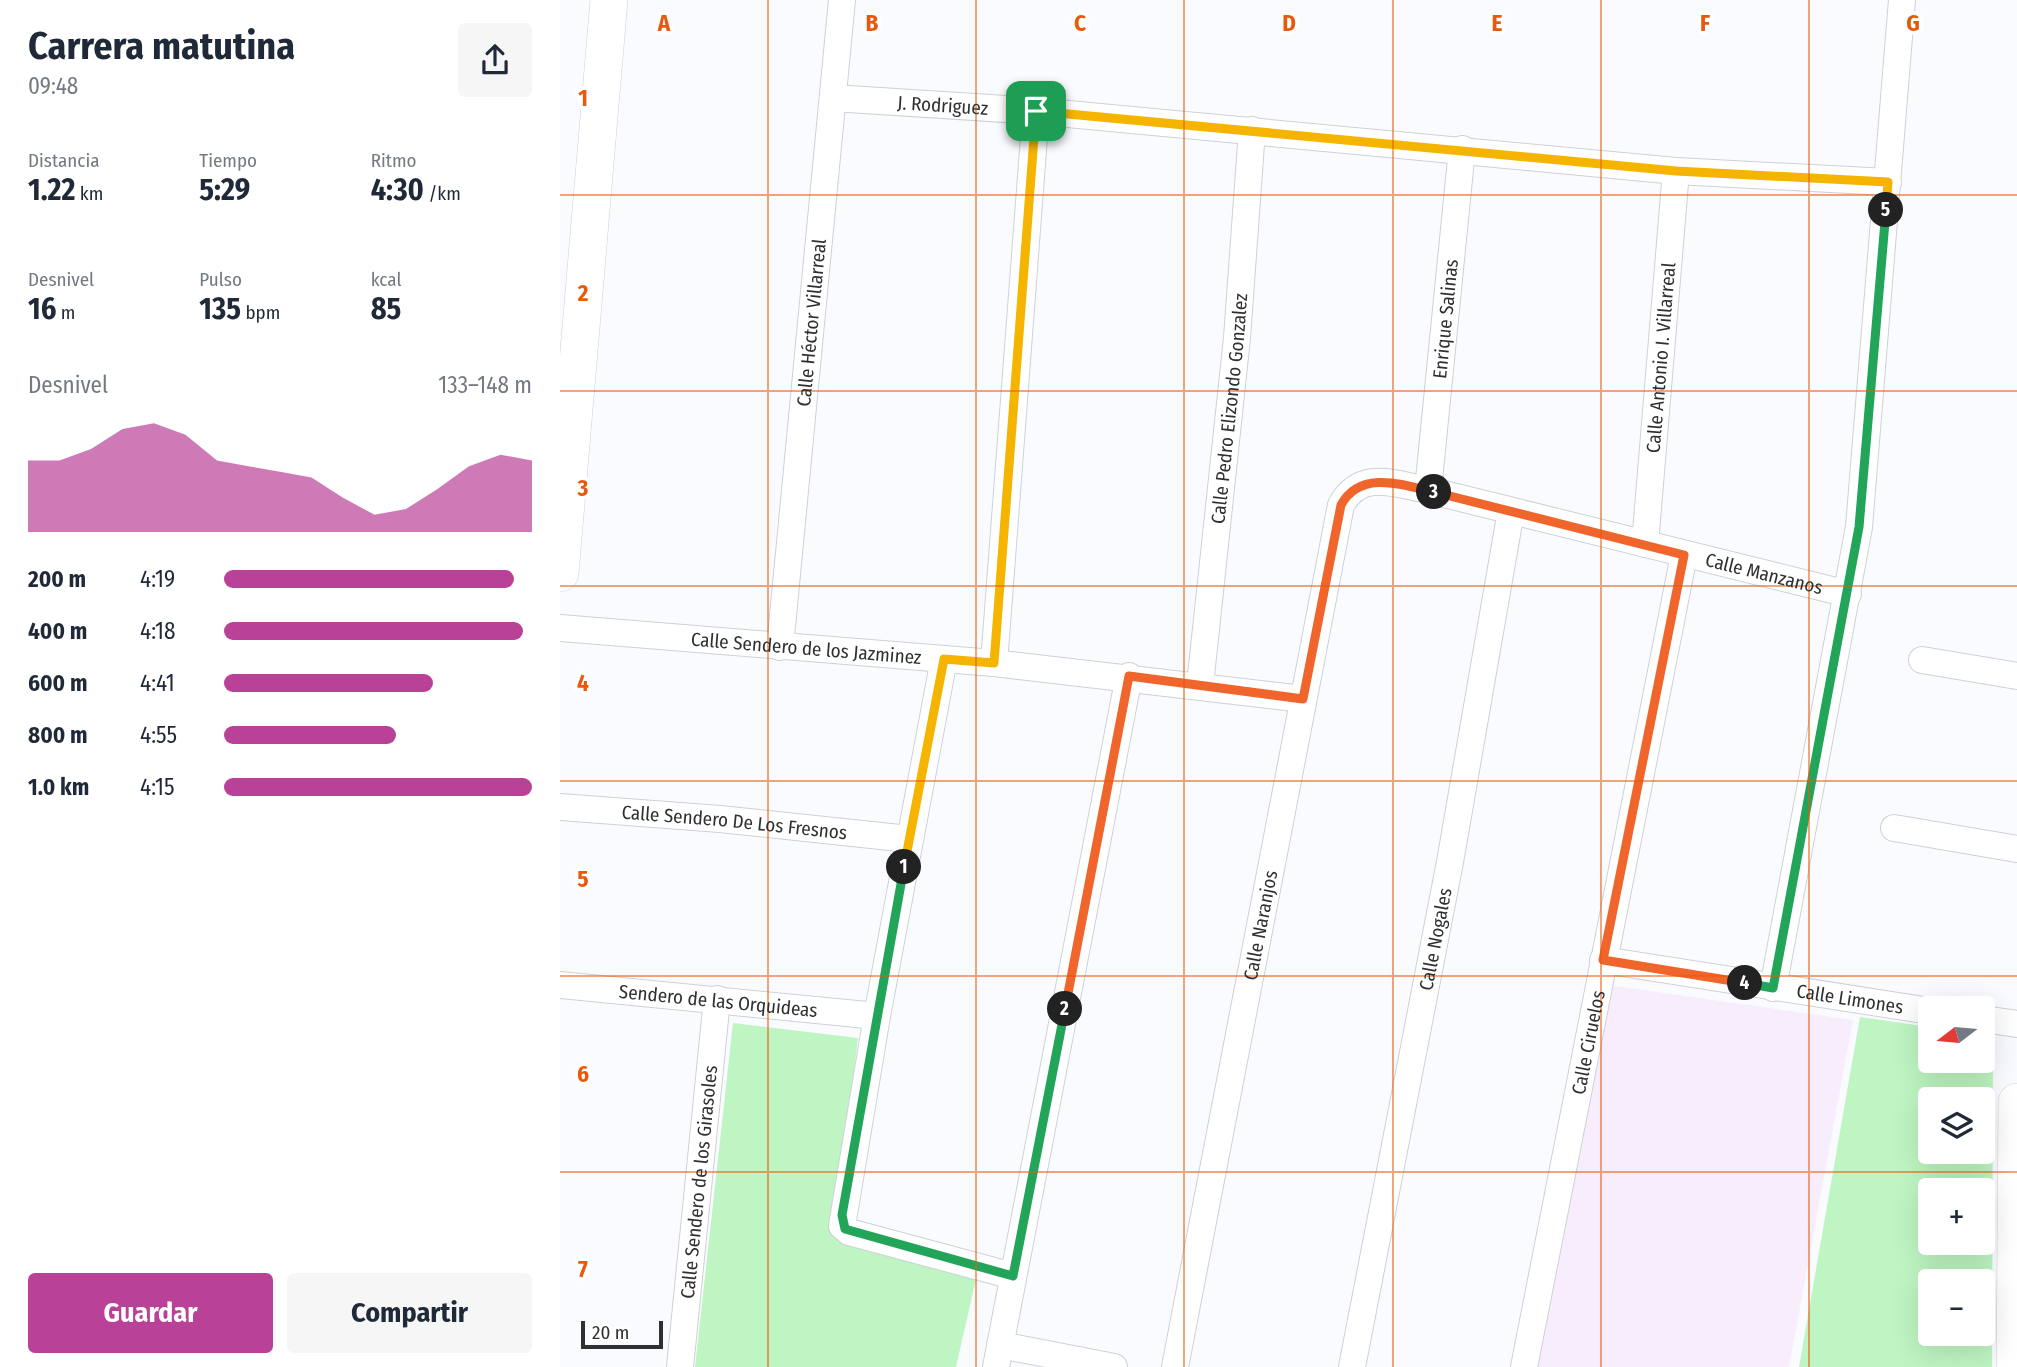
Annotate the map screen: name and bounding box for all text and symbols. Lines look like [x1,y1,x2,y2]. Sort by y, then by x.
text: A [657,9,671,37]
text: B [866,9,879,37]
text: C [1074,9,1086,37]
text: D [1282,9,1296,37]
text: E [1492,9,1503,37]
text: F [1700,9,1710,37]
text: G [1906,9,1920,37]
text: Carrera matutina [28,23,295,69]
button: share [458,23,532,97]
text: 09:48 [28,72,78,100]
pin [1006,81,1066,141]
text: 1 [578,84,588,112]
street label: J. Rodriguez [897,91,989,119]
icon: arrive [1017,92,1055,130]
text: Distancia [28,149,100,172]
text: Tiempo [199,149,257,172]
text: Ritmo [371,149,417,172]
text: 1.22 [28,172,75,208]
text: 5:29 [199,172,250,208]
text: 4:30 [371,172,424,208]
text: km [75,182,103,205]
text: /km [424,182,461,205]
pin: 5 [1868,192,1904,228]
text: 5 [1881,198,1890,221]
street label: Calle Héctor Villarreal [792,238,831,407]
street label: Enrique Salinas [1428,258,1462,380]
street label: Calle Antonio I. Villarreal [1641,262,1680,454]
text: Desnivel [28,268,94,291]
text: Pulso [199,268,242,291]
text: kcal [371,268,401,291]
text: 2 [577,279,589,307]
text: 16 [28,291,56,327]
text: 135 [199,291,241,327]
text: 85 [371,291,401,327]
street label: Calle Pedro Elizondo Gonzalez [1206,292,1252,525]
text: m [56,301,75,324]
text: bpm [241,301,280,324]
text: Desnivel [28,371,108,399]
text: 133–148 m [438,371,532,399]
text: 3 [577,474,589,502]
pin: 3 [1416,475,1452,510]
text: 3 [1429,480,1438,503]
street label: Calle Manzanos [1703,548,1825,599]
text: 200 m [28,565,86,593]
text: 4:19 [140,565,175,593]
text: 400 m [28,617,87,645]
text: 4:18 [140,617,176,645]
street label: Calle Sendero de los Jazminez [690,627,923,669]
text: 600 m [28,669,87,697]
text: 4:41 [140,669,175,697]
text: 4 [577,669,589,697]
text: 800 m [28,721,88,749]
text: 4:55 [140,721,177,749]
text: 1.0 km [28,773,89,801]
text: 4:15 [140,773,175,801]
street label: Calle Sendero De Los Fresnos [621,800,848,844]
pin: 1 [886,850,922,884]
text: 1 [899,855,908,878]
text: 5 [577,865,589,893]
street label: Calle Naranjos [1238,868,1282,982]
street label: Calle Nogales [1414,886,1456,992]
pin: 4 [1728,965,1762,1000]
text: 4 [1740,971,1749,994]
street label: Sendero de las Orquideas [618,979,819,1022]
street label: Calle Limones [1795,979,1905,1018]
street label: Calle Ciruelos [1566,988,1610,1096]
pin: 2 [1048,992,1082,1026]
north arrow [1918,996,1995,1073]
map controls [1918,996,1995,1346]
text: 2 [1060,997,1069,1020]
text: 6 [577,1060,589,1088]
street label: Calle Sendero de los Girasoles [675,1064,722,1300]
button: layers [1918,1087,1995,1164]
button: + [1918,1178,1995,1255]
text: 7 [578,1255,588,1283]
button: − [1918,1269,1995,1346]
button: Guardar [28,1273,273,1353]
button: Compartir [287,1273,532,1353]
scale bar [581,1318,663,1350]
text: 20 m [592,1321,629,1344]

